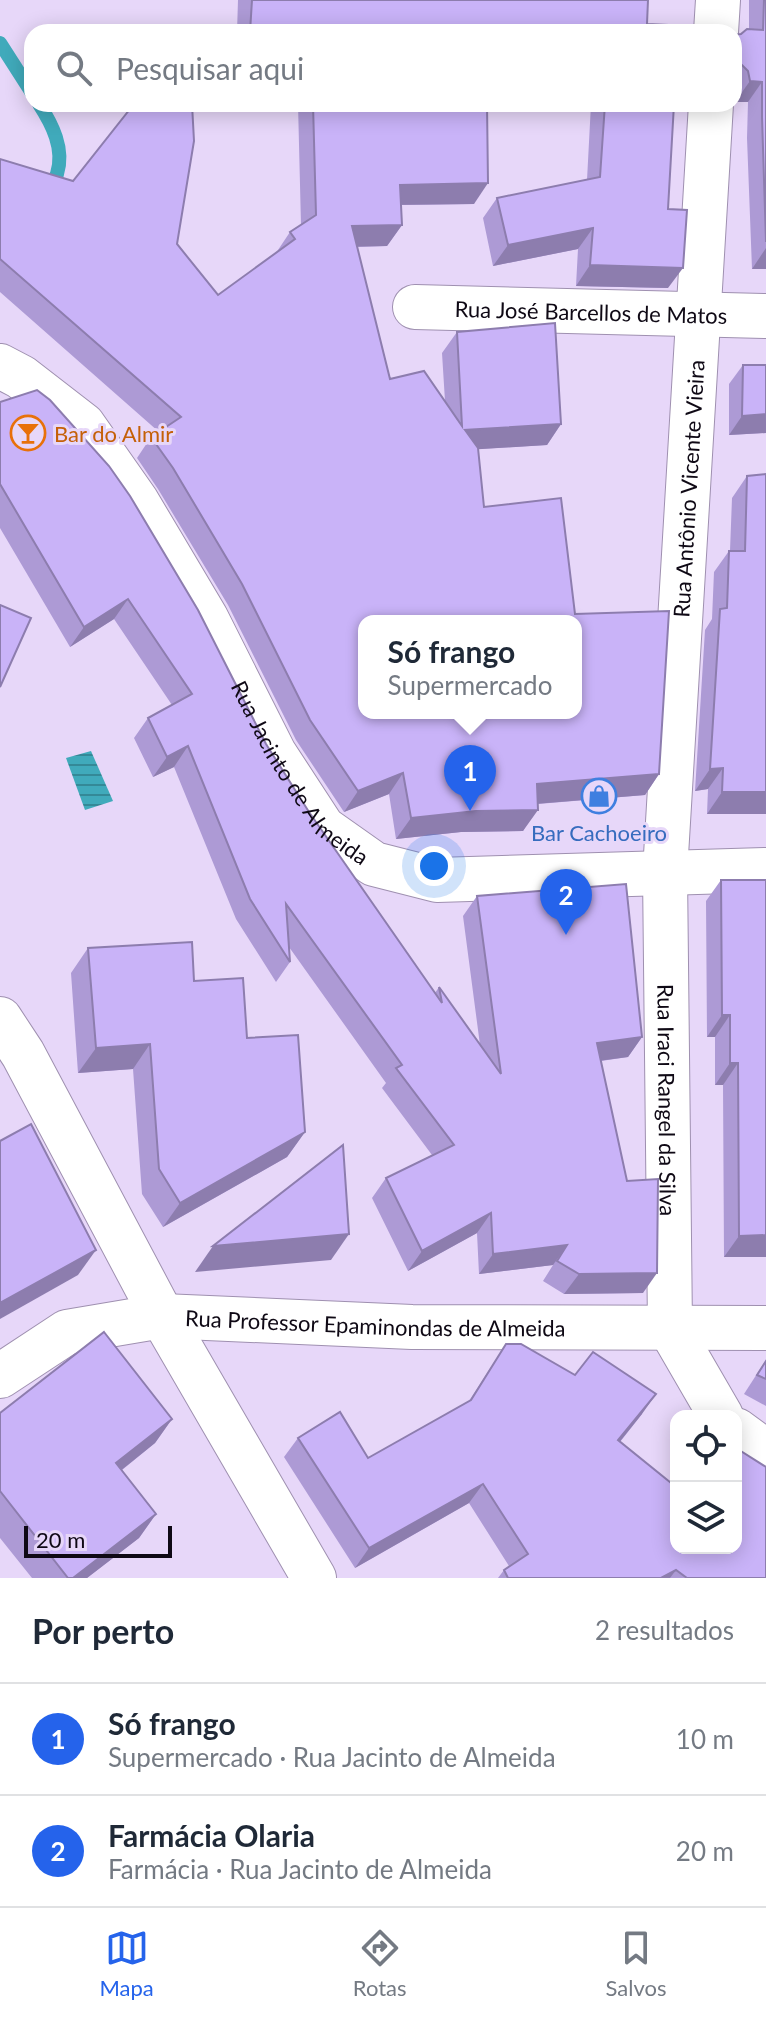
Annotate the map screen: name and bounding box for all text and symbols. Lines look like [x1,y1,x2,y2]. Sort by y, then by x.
search box [24,24,742,112]
icon: search [52,46,96,90]
text: Pesquisar aqui [116,50,304,86]
street label: Rua José Barcellos de Matos [454,295,728,329]
street label: Rua Antônio Vicente Vieira [667,359,709,618]
bar icon: Bar do Almir [9,414,47,452]
place label: Bar do Almir [54,420,173,447]
popup [358,615,582,719]
text: Só frango [388,633,515,669]
text: Supermercado [388,669,552,701]
street label: Rua Jacinto de Almeida [226,676,374,870]
pin: 1 [444,745,496,811]
shop icon: Bar Cachoeiro [580,777,618,815]
place label: Bar Cachoeiro [531,819,667,846]
your location [414,846,454,886]
pin: 2 [540,869,592,935]
street label: Rua Iraci Rangel da Silva [653,984,682,1216]
street label: Rua Professor Epaminondas de Almeida [185,1304,566,1341]
map controls [670,1410,742,1554]
button: locate [670,1410,742,1482]
button: layers [670,1482,742,1554]
scale bar [24,1522,172,1558]
text: 20 m [36,1526,85,1553]
text: Por perto [32,1610,174,1651]
text: 2 resultados [595,1614,734,1646]
text: Só frango [108,1705,236,1741]
text: 1 [50,1723,66,1755]
text: 10 m [676,1723,734,1755]
text: Supermercado · Rua Jacinto de Almeida [108,1741,556,1773]
text: Farmácia Olaria [108,1817,315,1853]
text: 2 [50,1835,66,1867]
text: 20 m [676,1835,734,1867]
text: Farmácia · Rua Jacinto de Almeida [108,1853,492,1885]
tab: Mapa [100,1926,154,2001]
tab: Rotas [353,1926,407,2001]
tab: Salvos [606,1926,666,2001]

